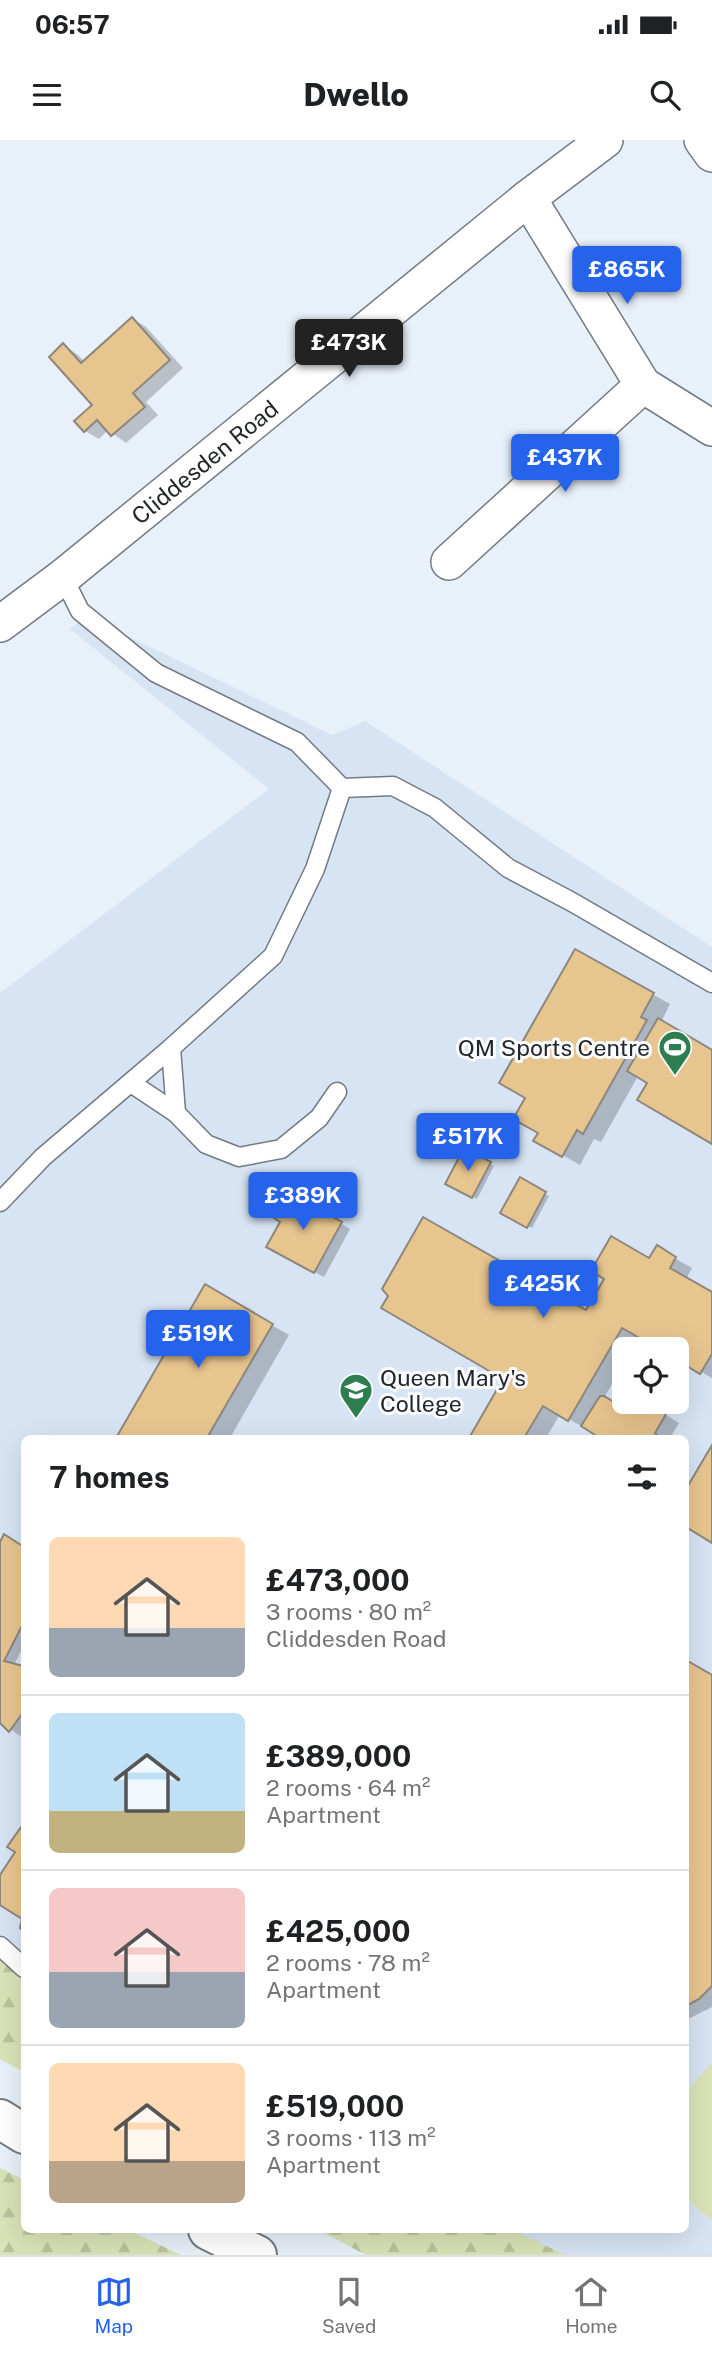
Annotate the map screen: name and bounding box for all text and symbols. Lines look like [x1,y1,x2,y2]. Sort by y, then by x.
text: 06:57 [35,9,110,40]
icon: menu [28,76,66,114]
text: Dwello [303,76,409,113]
icon: search [646,76,684,114]
pin: £865K [578,246,676,306]
text: £865K [588,255,666,282]
pin: £473K [300,320,398,379]
text: £473K [311,328,387,355]
street label: Cliddesden Road [126,394,283,529]
pin: £437K [516,434,614,494]
text: £437K [527,443,603,470]
sports icon: QM Sports Centre [656,1028,694,1077]
place label: QM Sports Centre [458,1034,650,1061]
pin: £517K [419,1114,517,1173]
text: £517K [432,1122,504,1149]
pin: £389K [254,1172,352,1232]
text: £389K [264,1181,342,1208]
pin: £425K [494,1260,592,1320]
text: £425K [505,1269,581,1296]
pin: £519K [149,1310,247,1370]
text: £519K [162,1319,234,1346]
map controls [612,1337,689,1414]
button: locate [612,1337,689,1414]
place label: Queen Mary's College [380,1364,526,1417]
school or university icon: Queen Mary's College [337,1371,375,1420]
icon: filters [623,1458,661,1496]
text: 7 homes [49,1459,170,1495]
text: £473,000 [266,1562,410,1598]
icon: home [105,1565,189,1649]
text: 3 rooms · 80 m² [266,1598,431,1625]
text: Cliddesden Road [266,1625,447,1652]
text: £389,000 [266,1738,411,1774]
icon: home [105,1741,189,1825]
text: 2 rooms · 64 m² [266,1774,430,1801]
text: Apartment [266,1801,381,1828]
text: £425,000 [266,1913,411,1949]
icon: home [105,1916,189,2000]
text: 2 rooms · 78 m² [266,1949,430,1976]
text: Apartment [266,1976,381,2003]
text: £519,000 [266,2088,404,2124]
icon: home [105,2091,189,2175]
text: 3 rooms · 113 m² [266,2124,436,2151]
text: Apartment [266,2151,381,2178]
tab: Map [94,2273,133,2337]
tab: Saved [322,2273,376,2337]
tab: Home [565,2273,618,2337]

